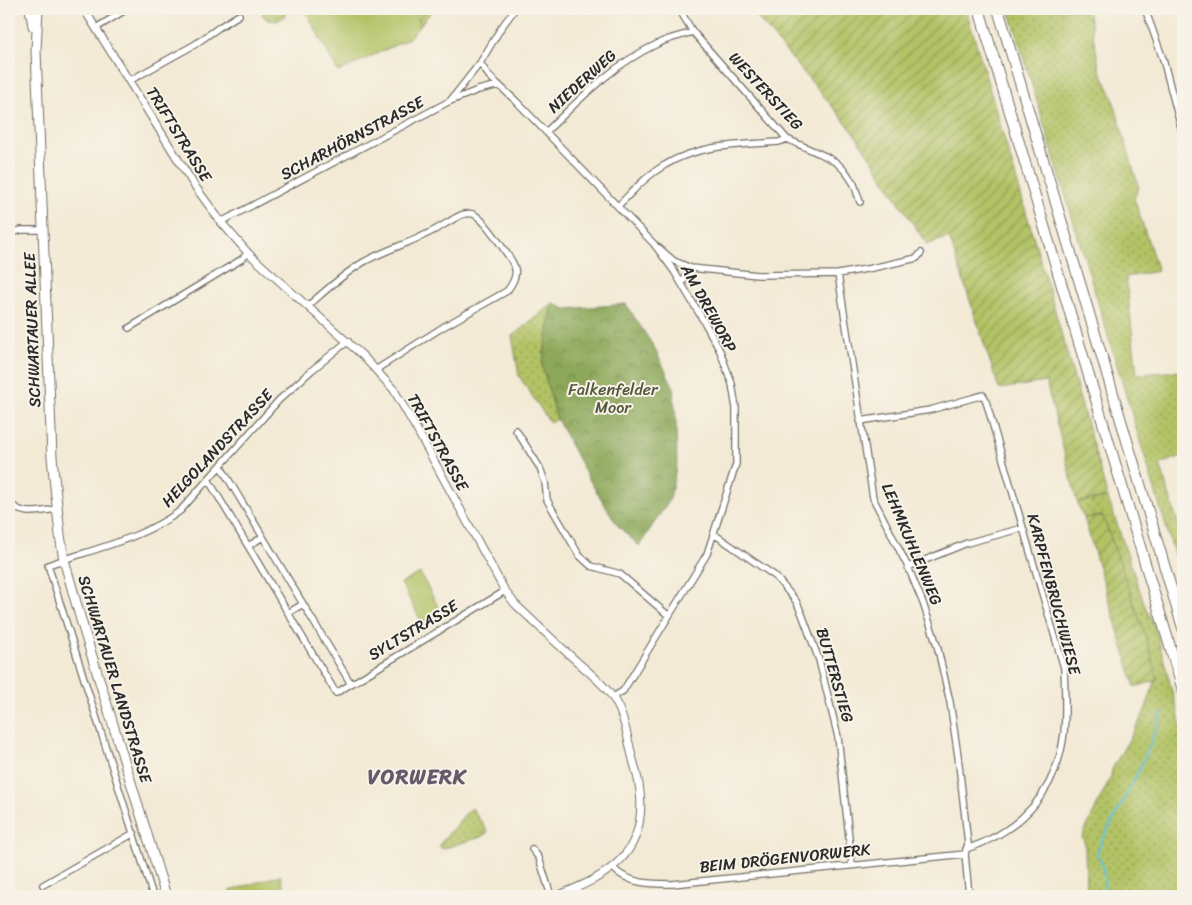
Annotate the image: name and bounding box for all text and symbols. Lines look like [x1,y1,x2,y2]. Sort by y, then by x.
street label: NIEDERWEG [541,42,623,120]
street label: WESTERSTIEG [721,45,811,137]
street label: TRIFTSTRASSE [138,80,221,188]
street label: SCHARHÖRNSTRASSE [275,87,430,188]
street label: SCHWARTAUER ALLEE [15,251,49,408]
street label: AM DREWORP [672,258,746,358]
park label: Falkenfelder Moor [568,375,659,422]
street label: HELGOLANDSTRASSE [154,381,281,514]
street label: TRIFTSTRASSE [399,388,477,497]
street label: LEHMKUHLENWEG [873,478,951,610]
street label: KARPFENBRUCHWIESE [1019,510,1090,679]
street label: SCHWARTAUER LANDSTRASSE [70,571,161,788]
street label: SYLTSTRASSE [362,591,465,668]
street label: BUTTERSTIEG [808,624,862,726]
district label: VORWERK [367,758,468,796]
street label: BEIM DRÖGENVORWERK [698,834,873,881]

